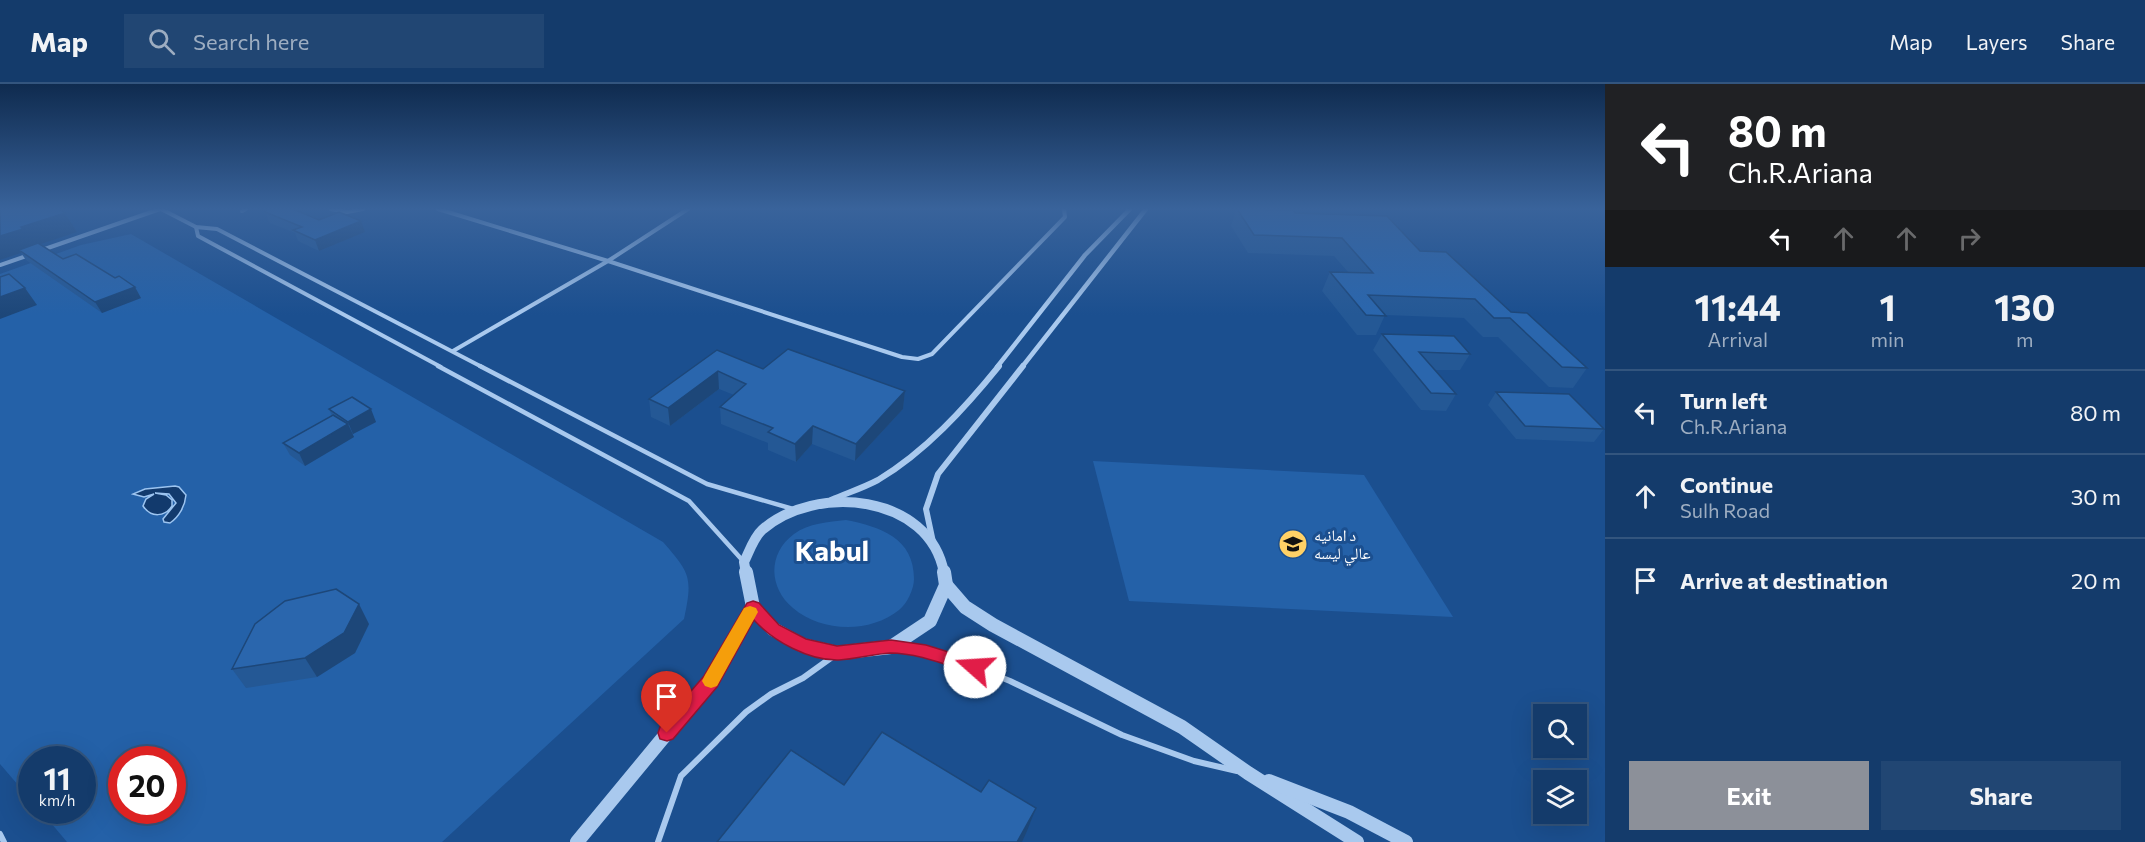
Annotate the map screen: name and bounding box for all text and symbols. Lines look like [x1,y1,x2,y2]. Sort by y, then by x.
search box [124,14,544,68]
text: Map [30,24,88,58]
icon: search [145,25,178,58]
text: Search here [193,28,309,55]
text: Map [1889,29,1933,54]
text: Layers [1966,29,2028,54]
text: Share [2061,29,2115,54]
text: 80 m [1728,104,1827,156]
icon: left [1629,108,1707,186]
text: Ch.R.Ariana [1728,156,1873,189]
icon: left [1764,222,1797,255]
icon: ahead [1827,222,1860,255]
icon: ahead [1890,222,1923,255]
icon: right [1953,222,1986,255]
text: 11:44 [1695,284,1781,328]
text: 1 [1879,284,1896,328]
text: 130 [1994,284,2055,328]
text: Arrival [1707,327,1768,351]
text: min [1871,327,1905,351]
text: m [2016,327,2033,351]
text: Turn left [1680,387,1767,414]
icon: left [1629,396,1662,429]
text: 80 m [2070,399,2121,426]
text: Ch.R.Ariana [1680,414,1787,438]
text: Continue [1680,471,1773,498]
icon: ahead [1629,480,1662,513]
text: 30 m [2071,483,2121,510]
text: Sulh Road [1680,498,1770,522]
place label: د امانیه عالي لیسه [1314,525,1371,566]
school or university icon: د امانیه عالي لیسه [1277,528,1309,560]
district label: Kabul [795,533,869,567]
icon: arrive [1629,564,1662,597]
text: Arrive at destination [1680,567,1888,594]
text: 20 m [2071,567,2121,594]
position arrow [943,635,1007,699]
pin [641,671,692,733]
icon: arrive [650,680,683,713]
map controls [1533,704,1587,824]
button: search [1533,704,1587,758]
speed limit sign: 20 [108,746,186,824]
text: 11 [43,759,71,796]
button: Exit [1629,761,1869,830]
button: Share [1881,761,2121,830]
button: layers [1533,770,1587,824]
text: km/h [39,791,75,809]

